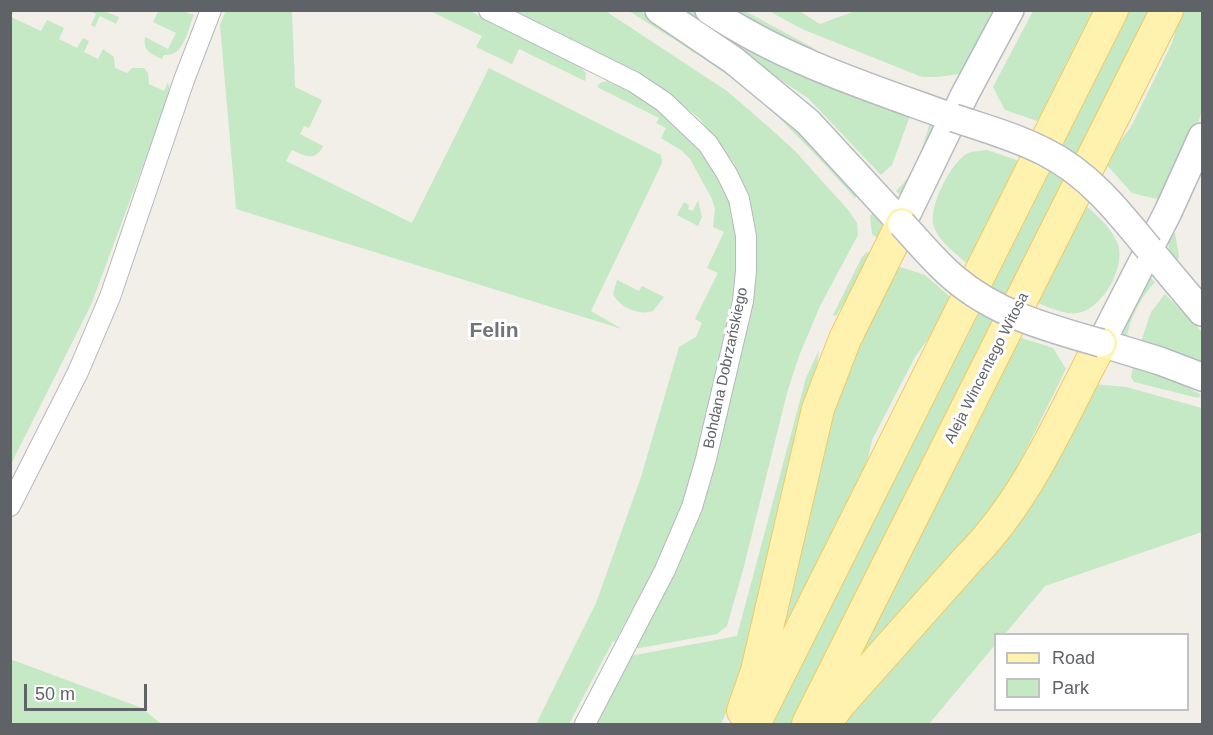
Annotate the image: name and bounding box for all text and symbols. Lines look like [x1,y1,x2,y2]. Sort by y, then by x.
street label: Bohdana Dobrzańskiego [700,286,752,450]
street label: Aleja Wincentego Witosa [941,290,1033,446]
district label: Felin [469,318,519,344]
legend [994,633,1189,711]
text: Road [1052,648,1095,668]
scale bar [27,672,150,710]
text: Park [1052,678,1089,698]
text: 50 m [35,684,75,704]

